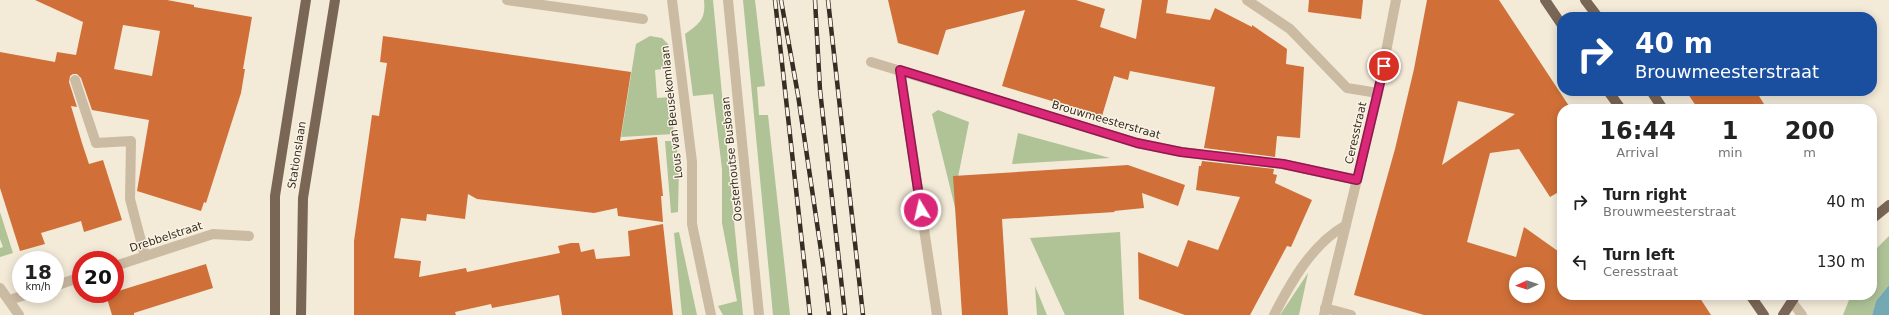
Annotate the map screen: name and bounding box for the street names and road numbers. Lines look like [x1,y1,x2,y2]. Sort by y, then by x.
street label: Lous van Beusekomlaan [659,45,685,179]
street label: Oosterhoutse Busbaan [719,96,745,222]
street label: Brouwmeesterstraat [1050,98,1163,142]
street label: Ceresstraat [1343,100,1370,165]
street label: Stationslaan [285,120,309,190]
street label: Drebbelstraat [128,219,205,255]

